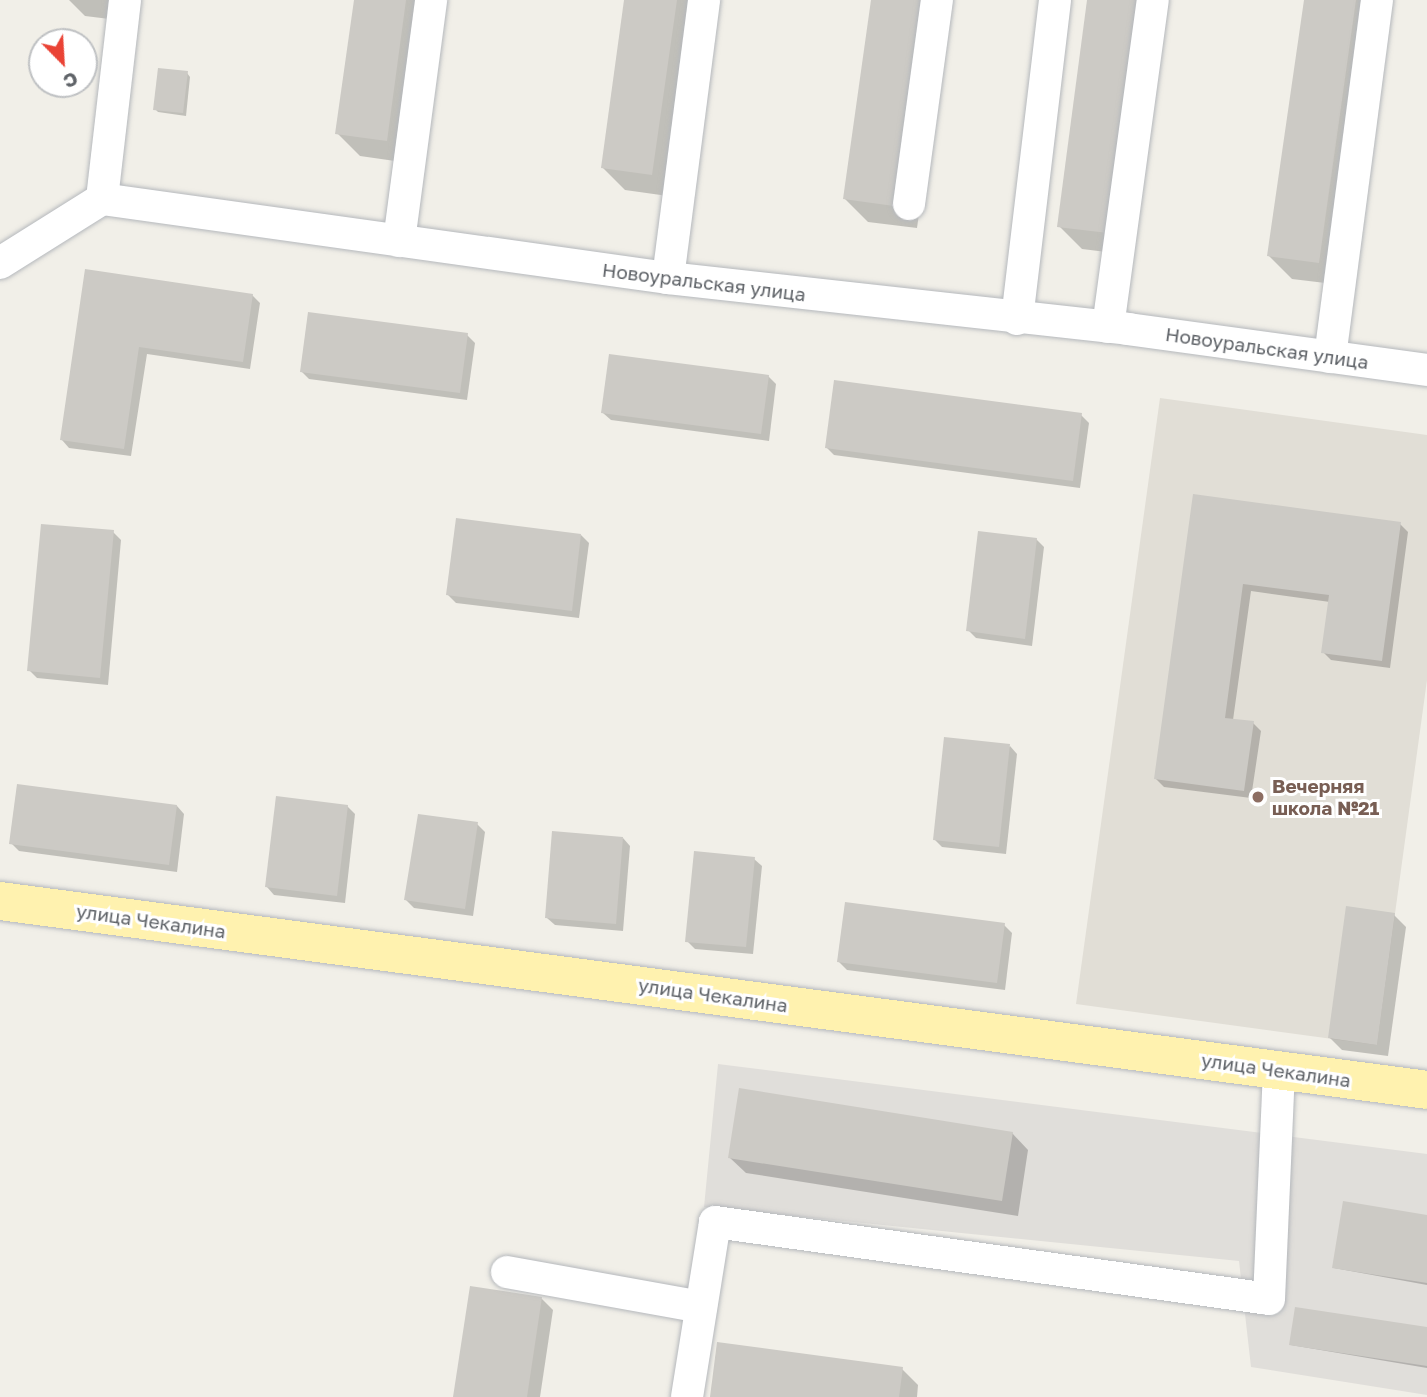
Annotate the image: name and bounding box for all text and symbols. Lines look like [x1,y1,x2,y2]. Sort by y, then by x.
north arrow [28,28,98,98]
text: С [60,68,82,94]
street label: Новоуральская улица [601,258,807,306]
street label: Новоуральская улица [1164,322,1370,374]
place label: Вечерняя школа №21 [1272,775,1379,819]
marker: Вечерняя школа №21 [1250,789,1266,805]
street label: улица Чекалина [75,899,227,943]
street label: улица Чекалина [637,973,789,1017]
street label: улица Чекалина [1200,1048,1352,1092]

